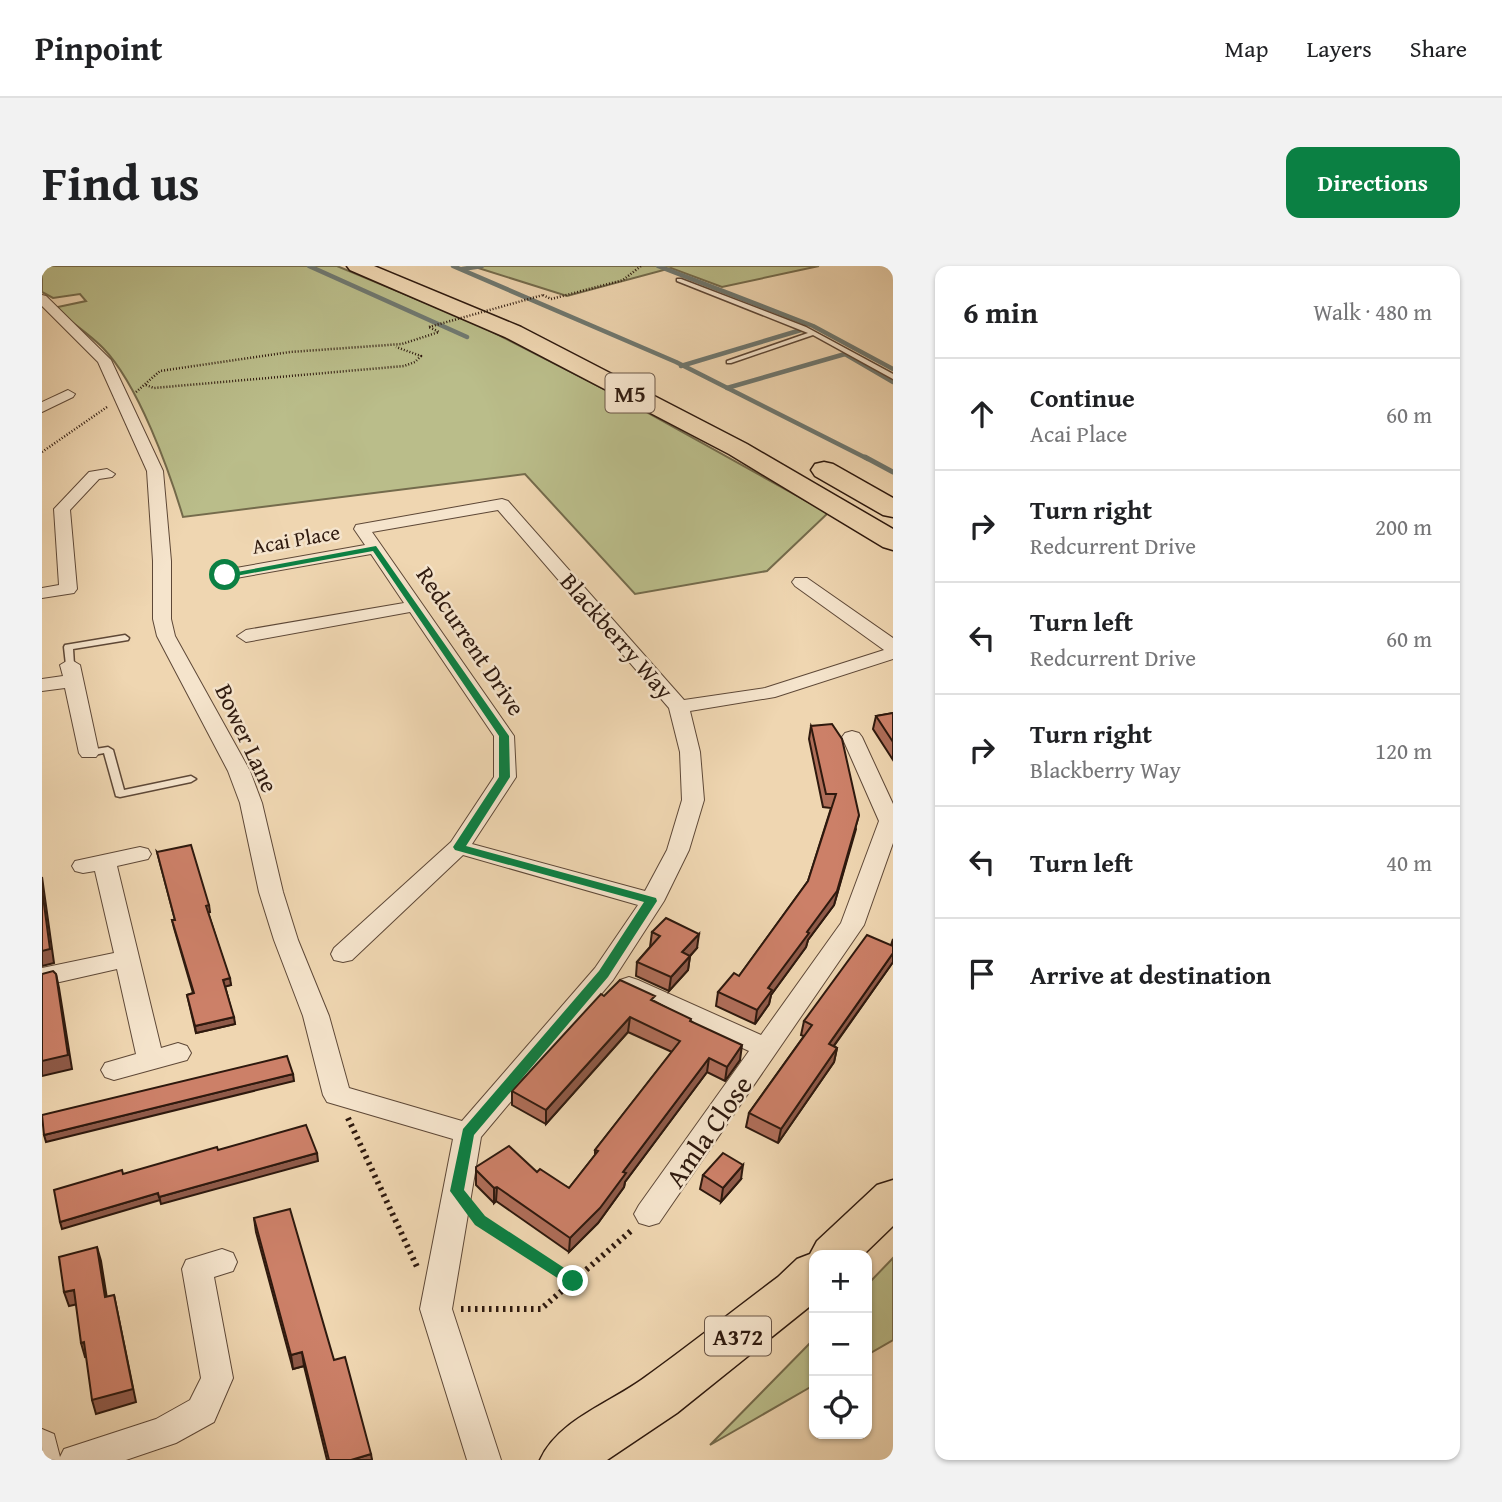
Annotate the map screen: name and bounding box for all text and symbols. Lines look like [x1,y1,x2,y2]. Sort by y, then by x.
text: Pinpoint [35,24,162,72]
text: Map [1225,31,1268,66]
text: Layers [1306,31,1372,66]
text: Share [1410,31,1467,66]
text: Find us [42,146,200,218]
button: Directions [1286,147,1460,218]
text: 6 min [963,290,1038,334]
text: Walk · 480 m [1313,295,1432,328]
road number: M5 [606,374,654,412]
text: Continue [1030,378,1135,417]
icon: ahead [963,395,1001,433]
text: 60 m [1386,398,1432,431]
text: Acai Place [1030,417,1127,450]
text: Turn right [1030,490,1152,529]
icon: right [963,507,1001,545]
text: 200 m [1375,510,1432,543]
street label: Acai Place [250,516,343,562]
text: Redcurrent Drive [1030,529,1196,562]
route start [209,559,240,590]
street label: Redcurrent Drive [408,559,534,723]
street label: Blackberry Way [552,565,682,707]
text: Turn left [1030,602,1133,641]
icon: left [963,619,1001,657]
text: 60 m [1386,622,1432,655]
text: Redcurrent Drive [1030,641,1196,674]
street label: Bower Lane [207,678,287,798]
text: Turn right [1030,714,1152,753]
icon: right [963,731,1001,769]
text: 120 m [1375,734,1432,767]
text: Blackberry Way [1030,753,1181,786]
icon: left [963,843,1001,881]
text: Turn left [1030,843,1133,882]
text: 40 m [1386,846,1432,879]
icon: arrive [963,955,1001,993]
text: Arrive at destination [1030,955,1271,994]
street label: Amla Close [654,1067,762,1195]
map controls [809,1250,872,1439]
button: + [809,1250,872,1313]
route end [557,1265,588,1296]
button: − [809,1313,872,1376]
road number: A372 [705,1316,771,1356]
button: locate [809,1376,872,1439]

